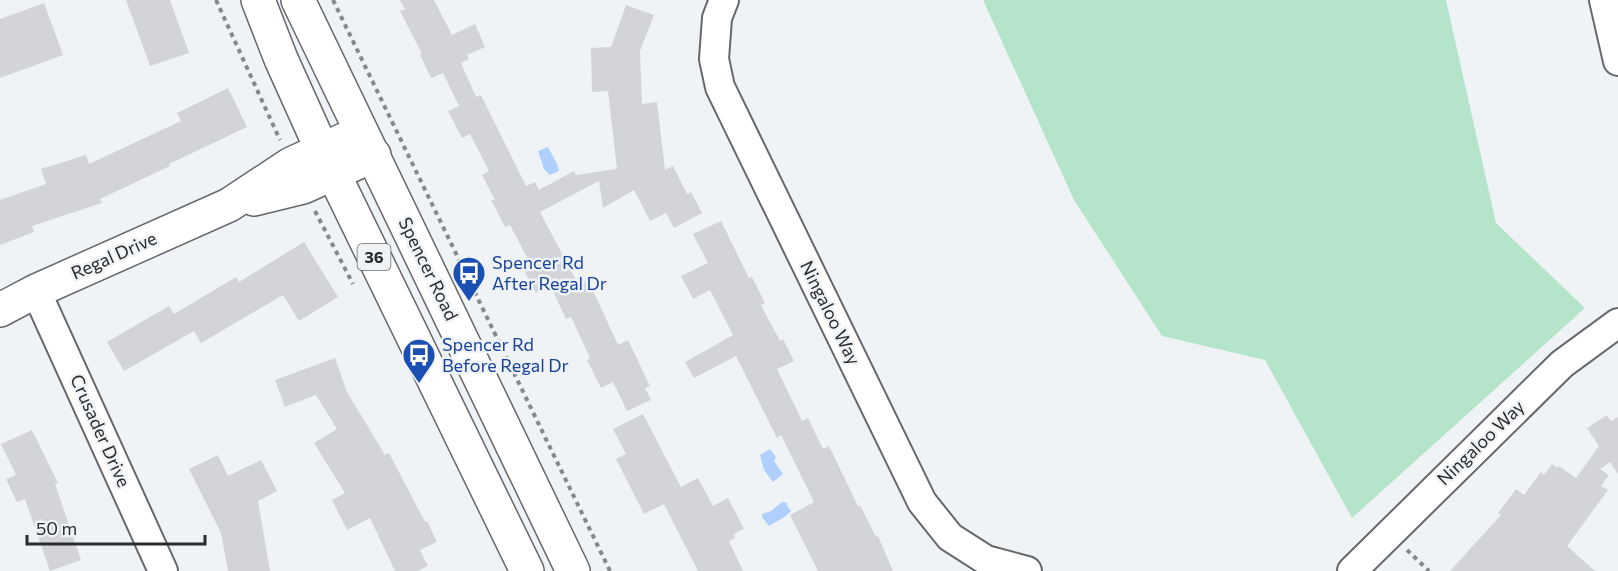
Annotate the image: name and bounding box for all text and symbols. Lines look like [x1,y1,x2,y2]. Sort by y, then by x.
street label: Spencer Road [394,213,463,324]
street label: Regal Drive [67,226,160,284]
road number: 36 [358,244,391,270]
place label: Spencer Rd After Regal Dr [492,251,607,294]
bus stop icon: Spencer Rd After Regal Dr [451,255,487,302]
street label: Ningaloo Way [796,257,866,368]
place label: Spencer Rd Before Regal Dr [442,333,569,376]
bus stop icon: Spencer Rd Before Regal Dr [401,337,437,384]
street label: Crusader Drive [66,371,136,490]
street label: Ningaloo Way [1432,395,1529,489]
scale bar [27,508,206,546]
text: 50 m [36,517,77,539]

